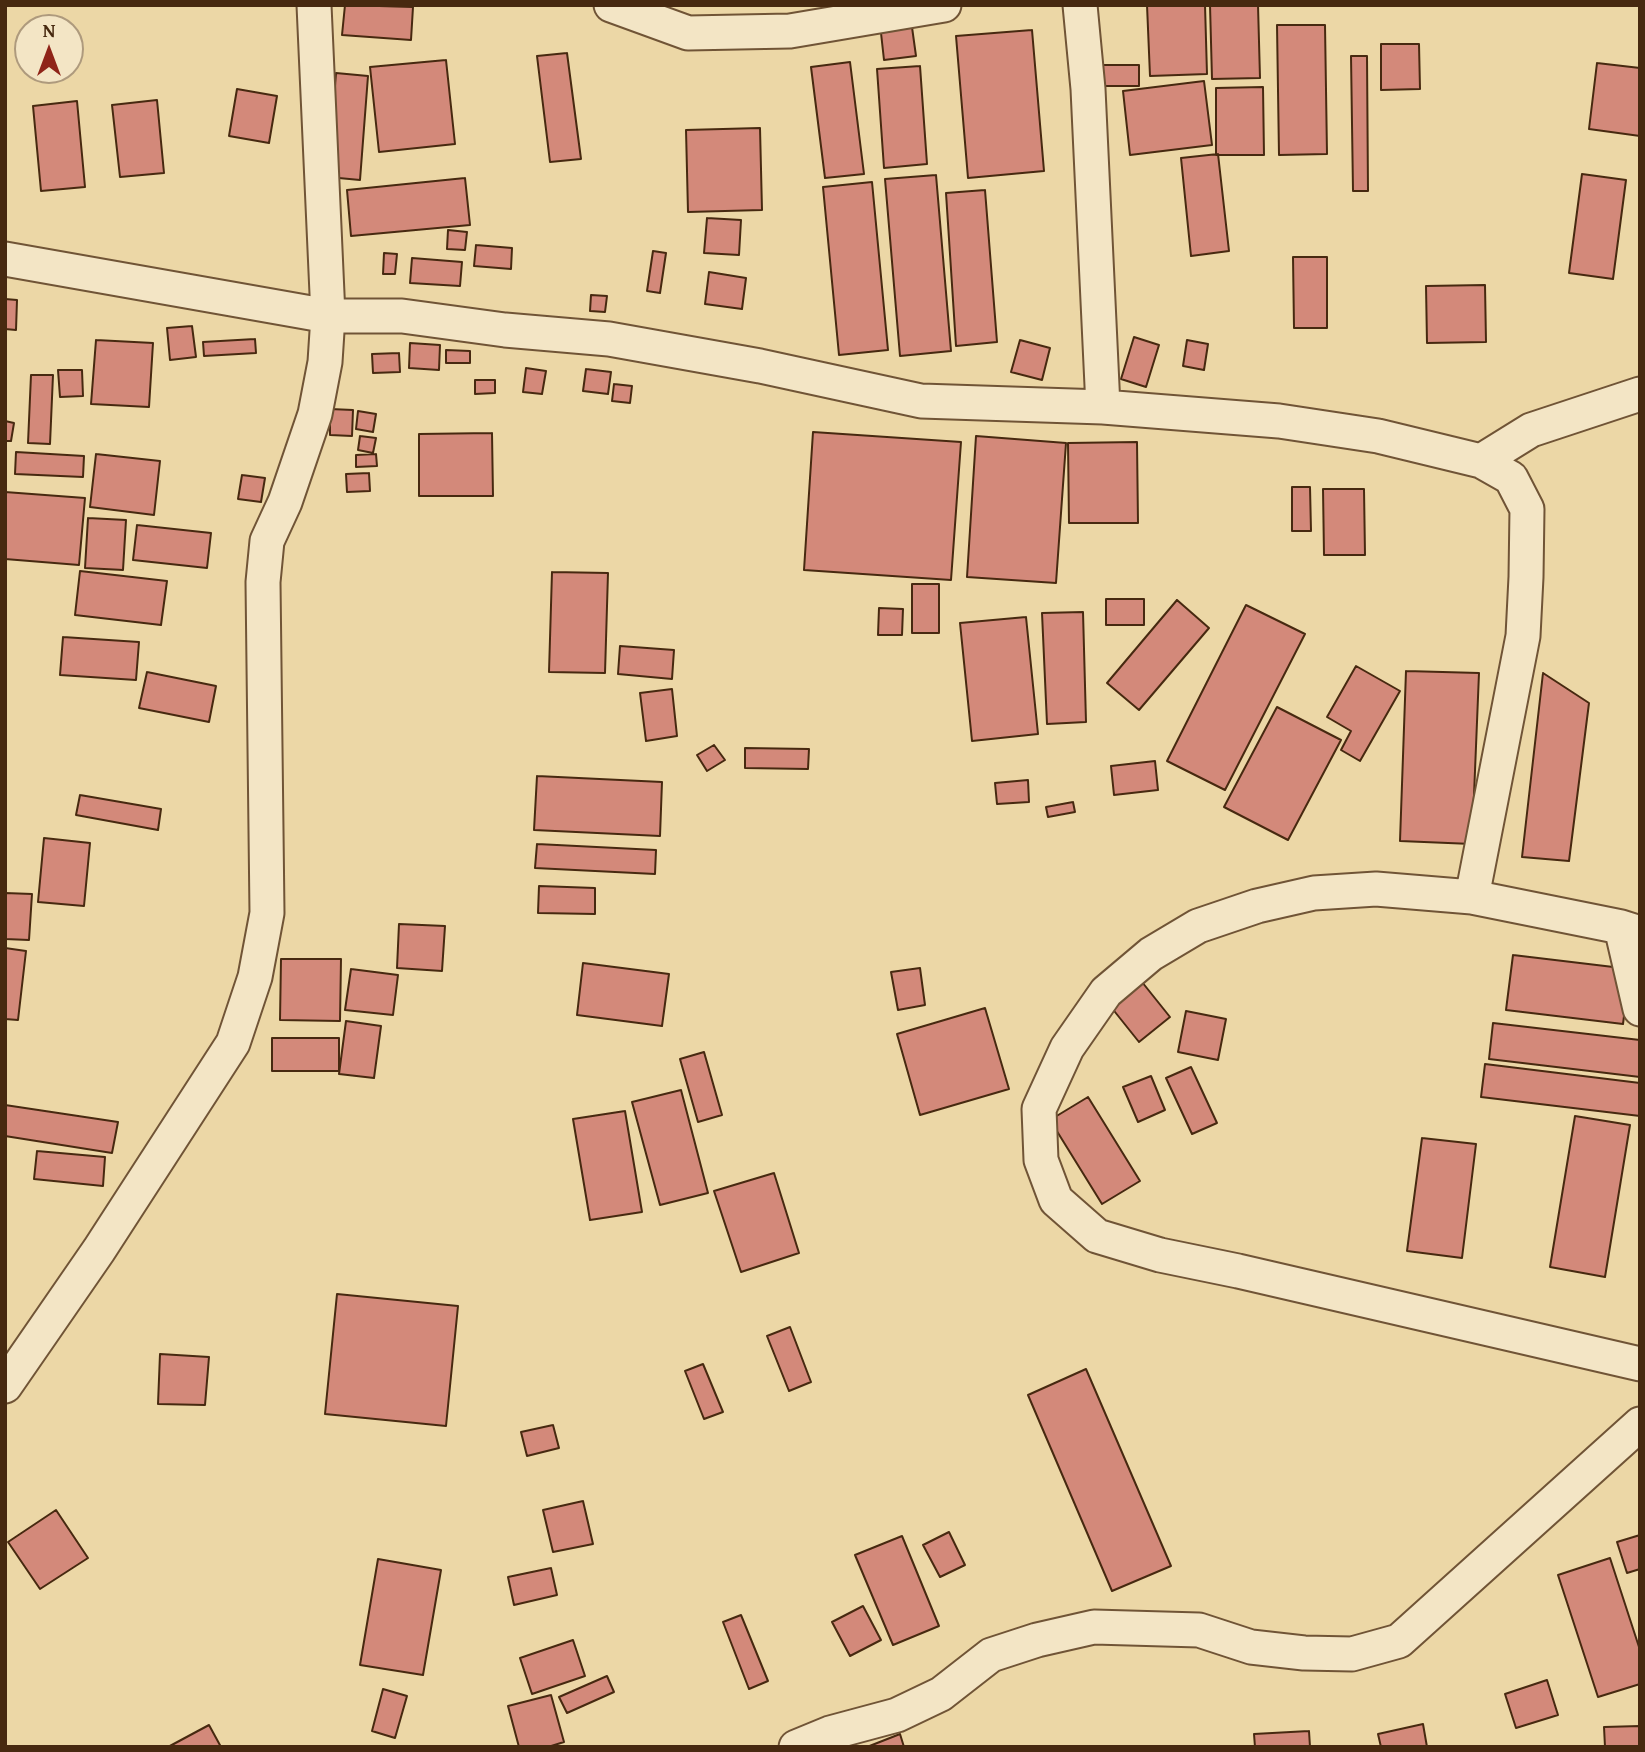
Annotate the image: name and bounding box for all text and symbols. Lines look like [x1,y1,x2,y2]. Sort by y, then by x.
north arrow [14,14,84,84]
text: N [43,16,55,44]

